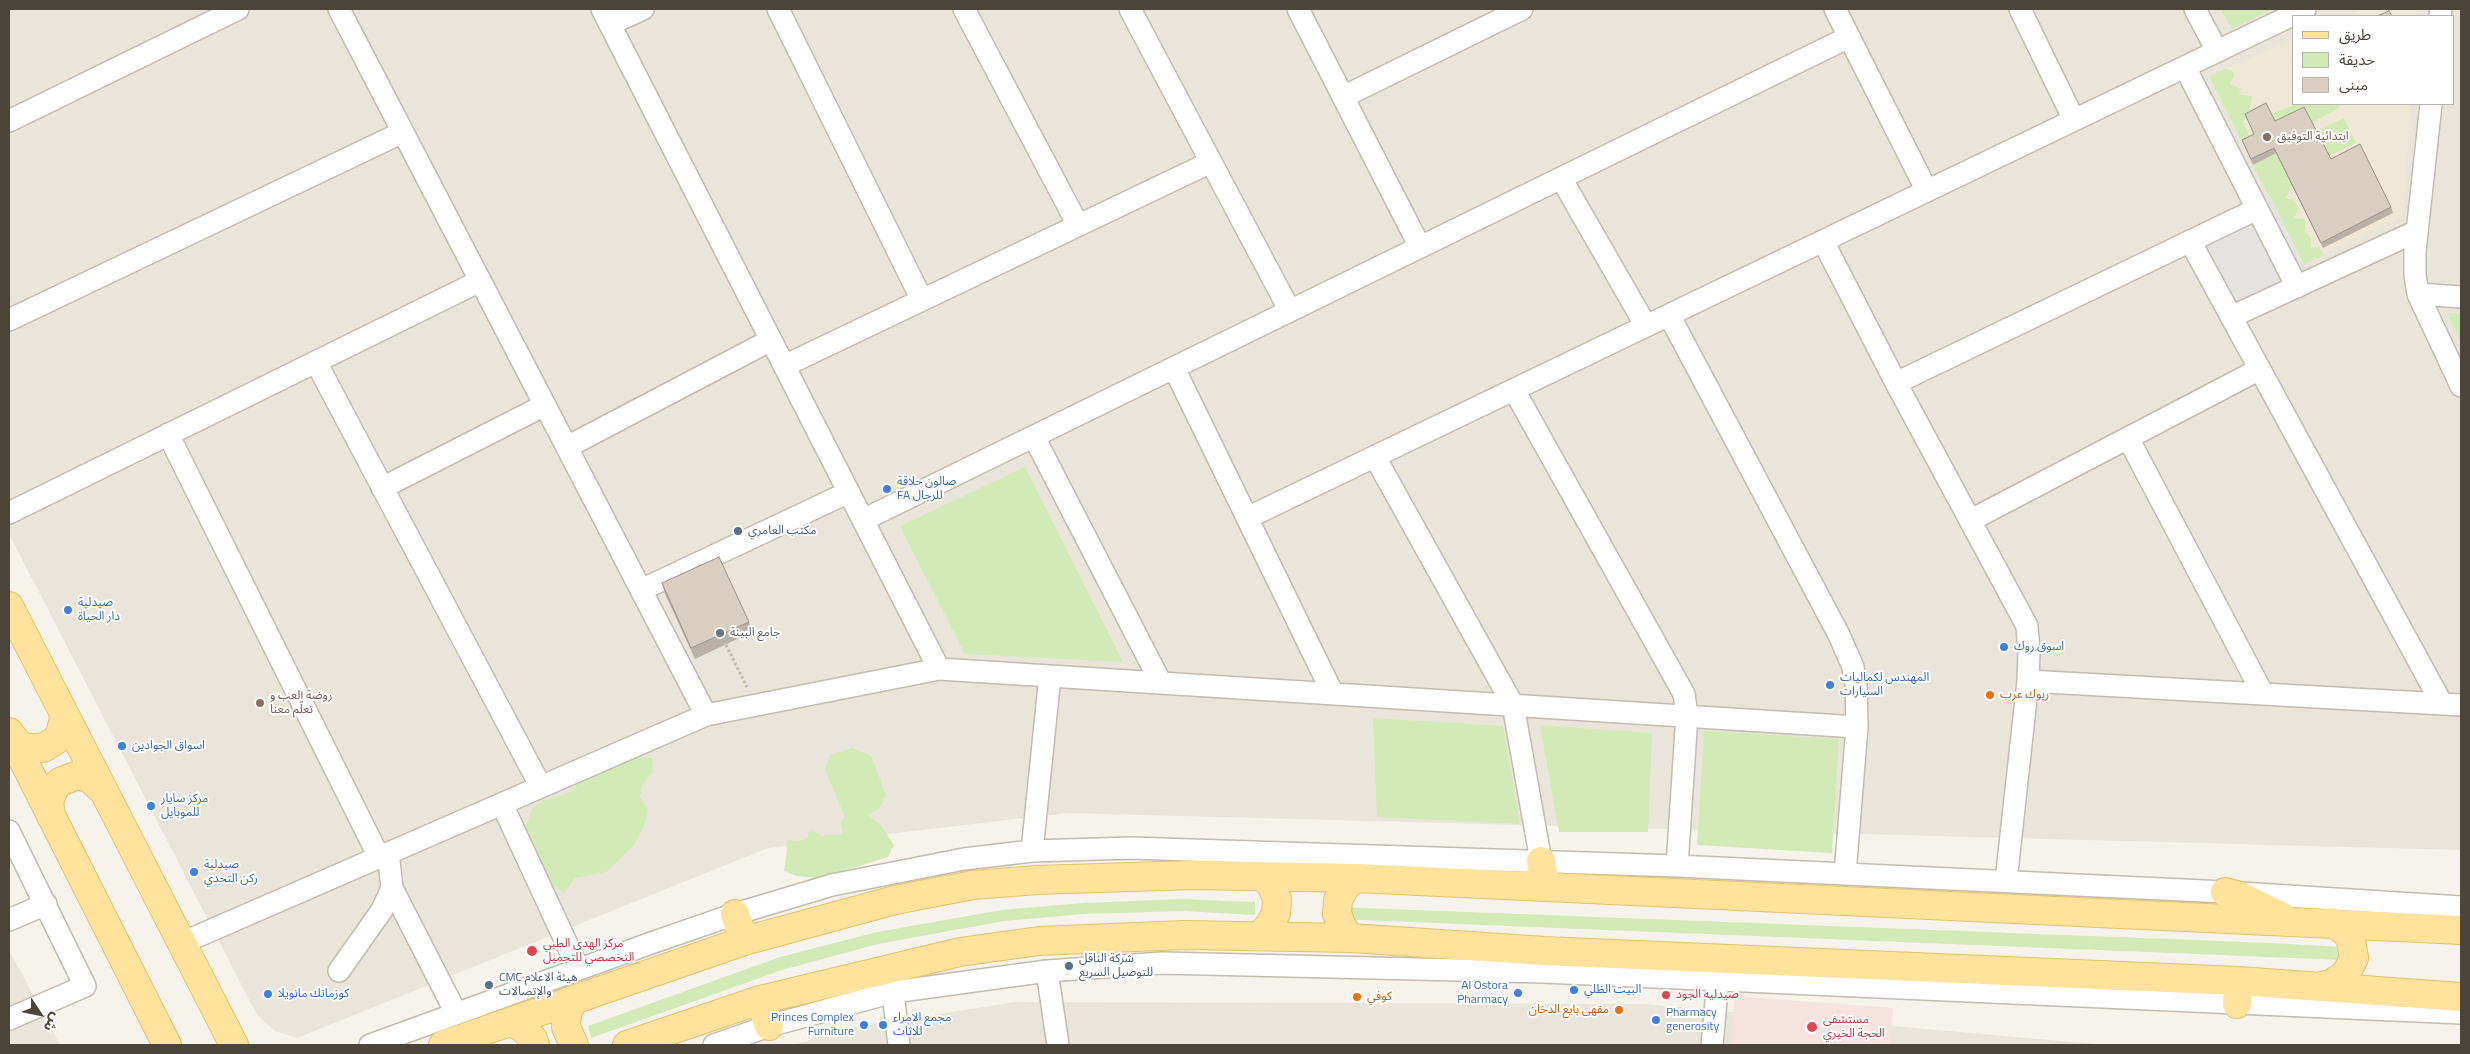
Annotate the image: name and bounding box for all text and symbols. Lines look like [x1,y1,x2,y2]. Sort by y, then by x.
legend [2292,15,2455,105]
text: طريق [2339,23,2371,46]
text: حديقة [2339,48,2375,71]
text: مبنى [2339,73,2368,96]
place label: ابتدائية التوفيق [2277,130,2349,144]
marker: ابتدائية التوفيق [2261,131,2273,143]
place label: صالون حلاقة FA للرجال [897,475,956,503]
marker: صالون حلاقة FA للرجال [881,483,893,495]
place label: مكتب العامري [748,524,817,538]
marker: مكتب العامري [732,525,744,537]
place label: صيدلية دار الحياة [78,596,120,624]
marker: صيدلية دار الحياة [62,604,74,616]
place label: جامع البينة [730,626,780,640]
marker: جامع البينة [714,627,726,639]
place label: اسوق روك [2014,640,2064,654]
marker: اسوق روك [1998,641,2010,653]
place label: المهندس لكماليات السيارات [1840,671,1929,699]
marker: المهندس لكماليات السيارات [1824,679,1836,691]
place label: ريوك عرب [2000,688,2049,702]
place label: روضة إلعب و تعلّم معنا [270,689,332,717]
marker: ريوك عرب [1984,689,1996,701]
marker: روضة إلعب و تعلّم معنا [254,697,266,709]
place label: اسواق الجوادين [132,739,205,753]
marker: اسواق الجوادين [116,740,128,752]
place label: مركز سايار للموبايل [161,792,208,820]
marker: مركز سايار للموبايل [145,800,157,812]
place label: صيدلية ركن التحدي [204,858,258,886]
marker: صيدلية ركن التحدي [188,866,200,878]
place label: مركز الهدى الطبي التخصصي للتجميل [543,937,634,965]
marker: مركز الهدى الطبي التخصصي للتجميل [525,944,539,958]
place label: شركة الناقل للتوصيل السريع [1079,952,1153,980]
marker: شركة الناقل للتوصيل السريع [1063,960,1075,972]
place label: CMC هيئة الاعلام والإتصالات [499,971,578,999]
marker: CMC هيئة الاعلام والإتصالات [483,979,495,991]
place label: Al Ostora Pharmacy [1457,979,1508,1007]
place label: البيت الظلي [1584,983,1641,997]
marker: البيت الظلي [1568,984,1580,996]
place label: كوزماتك مانويلا [278,987,349,1001]
marker: Al Ostora Pharmacy [1512,987,1524,999]
marker: كوزماتك مانويلا [262,988,274,1000]
place label: صيدليه الجود [1676,988,1739,1002]
north arrow [15,989,65,1039]
marker: صيدليه الجود [1660,989,1672,1001]
place label: كوفي [1367,990,1392,1004]
marker: كوفي [1351,991,1363,1003]
place label: مقهى بايع الدخان [1529,1003,1609,1017]
marker: مقهى بايع الدخان [1613,1004,1625,1016]
place label: Pharmacy generosity [1666,1006,1719,1034]
text: ش [39,1009,67,1036]
place label: Princes Complex Furniture [771,1011,854,1039]
place label: مجمع الامراء للاثاث [893,1011,951,1039]
place label: مستشفى الحجة الخيري [1823,1013,1885,1041]
marker: Pharmacy generosity [1650,1014,1662,1026]
marker: Princes Complex Furniture [858,1019,870,1031]
marker: مجمع الامراء للاثاث [877,1019,889,1031]
marker: مستشفى الحجة الخيري [1805,1020,1819,1034]

